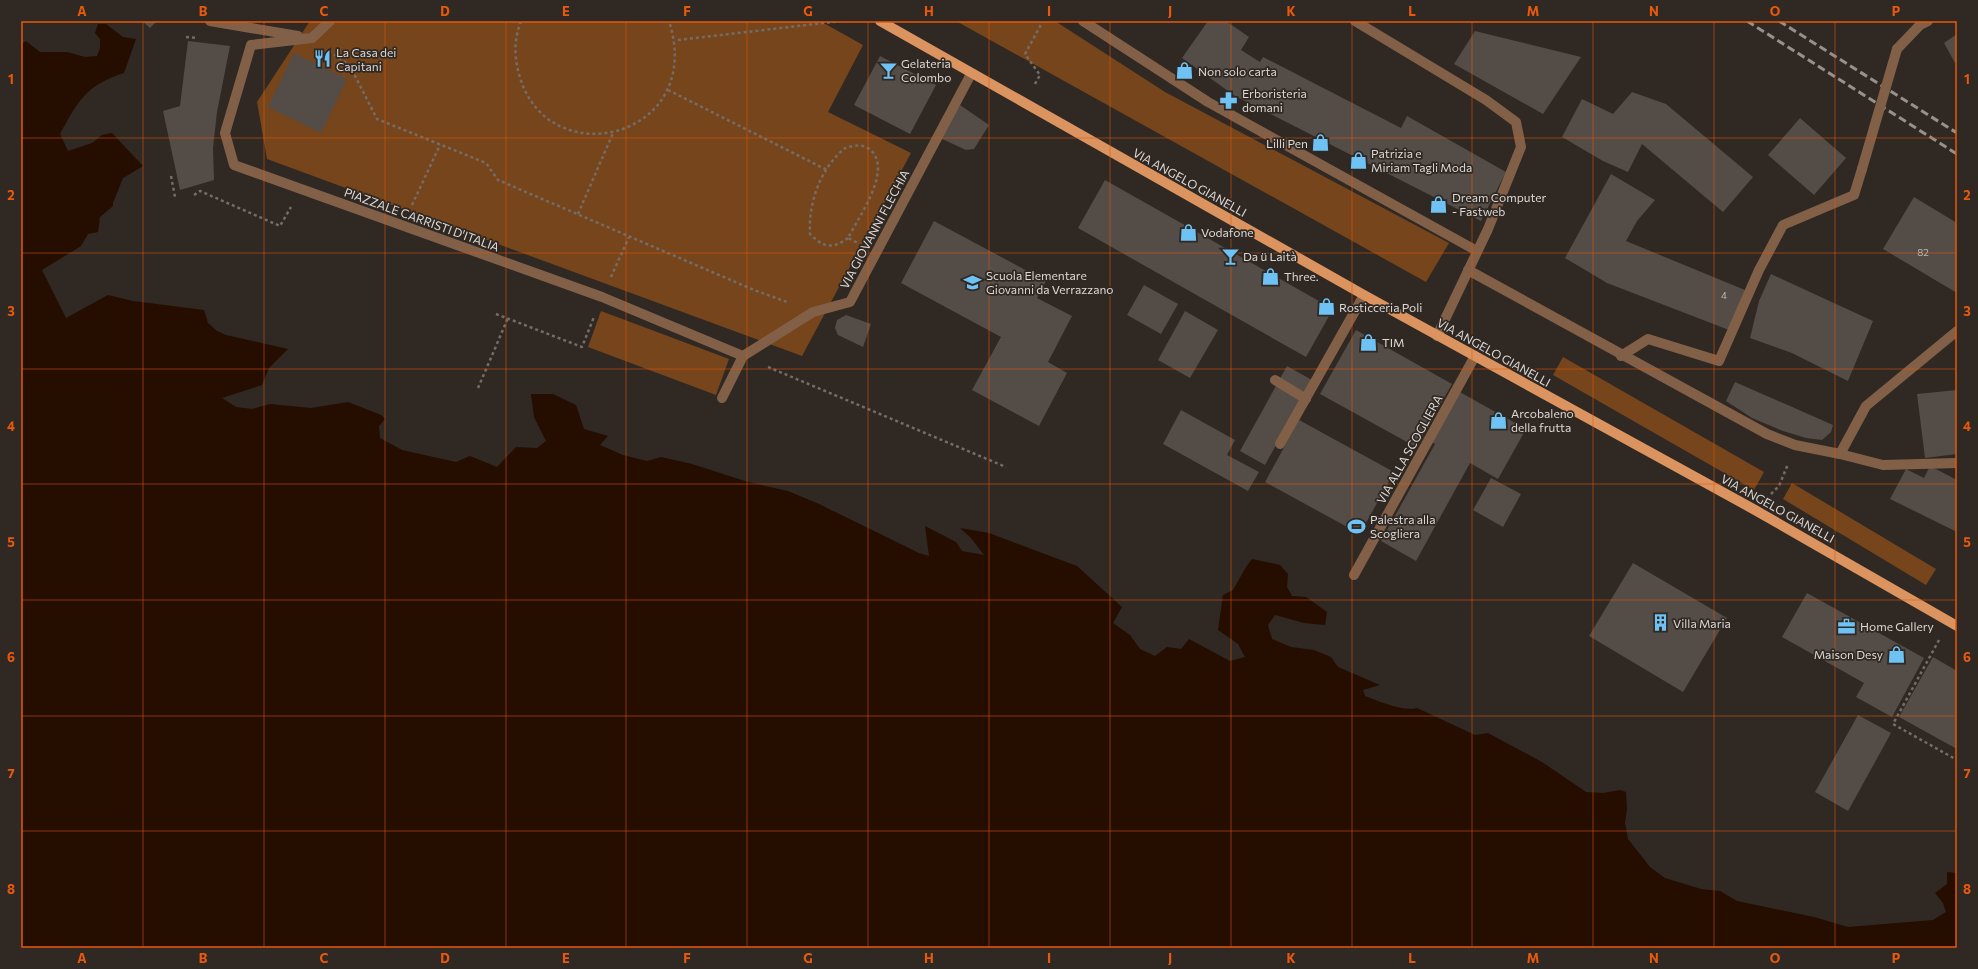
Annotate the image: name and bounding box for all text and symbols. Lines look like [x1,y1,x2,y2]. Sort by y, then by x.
text: A [77,3,87,19]
text: B [199,3,208,19]
text: C [320,3,329,19]
text: D [440,3,450,19]
text: E [562,3,570,19]
text: F [683,3,691,19]
text: G [803,3,813,19]
text: H [924,3,934,19]
text: I [1047,3,1051,19]
text: J [1168,3,1172,19]
text: K [1286,3,1296,19]
text: L [1408,3,1416,19]
text: M [1527,3,1539,19]
text: N [1649,3,1659,19]
text: O [1770,3,1781,19]
text: P [1892,3,1901,19]
place label: La Casa dei Capitani [336,45,396,73]
restaurant icon: La Casa dei Capitani [313,49,333,69]
place label: Gelateria Colombo [901,56,951,84]
bar icon: Gelateria Colombo [878,60,898,80]
shop icon: Non solo carta [1175,61,1195,81]
place label: Non solo carta [1198,64,1277,78]
text: 1 [8,71,14,87]
text: 1 [1964,71,1970,87]
place label: Erboristeria domani [1242,86,1307,114]
pharmacy icon: Erboristeria domani [1219,90,1239,110]
shop icon: Lilli Pen [1311,133,1331,153]
place label: Lilli Pen [1266,136,1308,150]
street label: VIA ANGELO GIANELLI [1131,145,1249,219]
place label: Patrizia e Miriam Tagli Moda [1371,146,1472,174]
shop icon: Patrizia e Miriam Tagli Moda [1348,150,1368,170]
street label: VIA GIOVANNI FLECHIA [837,167,911,291]
street label: PIAZZALE CARRISTI D'ITALIA [343,184,501,254]
text: 2 [7,187,15,203]
text: 2 [1963,187,1971,203]
place label: Dream Computer - Fastweb [1452,190,1547,218]
shop icon: Dream Computer - Fastweb [1429,194,1449,214]
shop icon: Vodafone [1178,222,1198,242]
place label: Vodafone [1201,225,1254,239]
bar icon: Da ü Laità [1220,246,1240,266]
house number: 82 [1917,246,1929,258]
place label: Da ü Laità [1243,249,1297,263]
shop icon: Three. [1261,266,1281,286]
place label: Scuola Elementare Giovanni da Verrazzano [986,268,1114,296]
place label: Three. [1284,269,1319,283]
school or university icon: Scuola Elementare Giovanni da Verrazzano [963,272,983,292]
house number: 4 [1721,289,1727,301]
shop icon: Rosticceria Poli [1316,297,1336,317]
place label: Rosticceria Poli [1339,300,1422,314]
text: 3 [7,303,15,319]
text: 3 [1963,303,1971,319]
street label: VIA ANGELO GIANELLI [1435,315,1553,389]
shop icon: TIM [1359,332,1379,352]
place label: TIM [1382,335,1405,349]
street label: VIA ALLA SCOGLIERA [1373,392,1445,506]
place label: Arcobaleno della frutta [1511,406,1574,434]
shop icon: Arcobaleno della frutta [1488,410,1508,430]
text: 4 [7,418,15,434]
text: 4 [1963,418,1971,434]
street label: VIA ANGELO GIANELLI [1719,471,1837,545]
place label: Palestra alla Scogliera [1370,512,1435,540]
sports icon: Palestra alla Scogliera [1347,516,1367,536]
text: 5 [7,534,15,550]
text: 5 [1963,534,1971,550]
building icon: Villa Maria [1650,613,1670,633]
place label: Villa Maria [1673,616,1731,630]
office icon: Home Gallery [1837,616,1857,636]
place label: Home Gallery [1860,619,1934,633]
shop icon: Maison Desy [1886,644,1906,664]
place label: Maison Desy [1814,647,1883,661]
text: 6 [7,649,15,665]
text: 6 [1963,649,1971,665]
text: 7 [7,765,15,781]
text: 7 [1963,765,1971,781]
text: 8 [7,881,15,897]
text: 8 [1963,881,1971,897]
text: A [77,950,87,966]
text: B [199,950,208,966]
text: C [320,950,329,966]
text: D [440,950,450,966]
text: E [562,950,570,966]
text: F [683,950,691,966]
text: G [803,950,813,966]
text: H [924,950,934,966]
text: I [1047,950,1051,966]
text: J [1168,950,1172,966]
text: K [1286,950,1296,966]
text: L [1408,950,1416,966]
text: M [1527,950,1539,966]
text: N [1649,950,1659,966]
text: O [1770,950,1781,966]
text: P [1892,950,1901,966]

